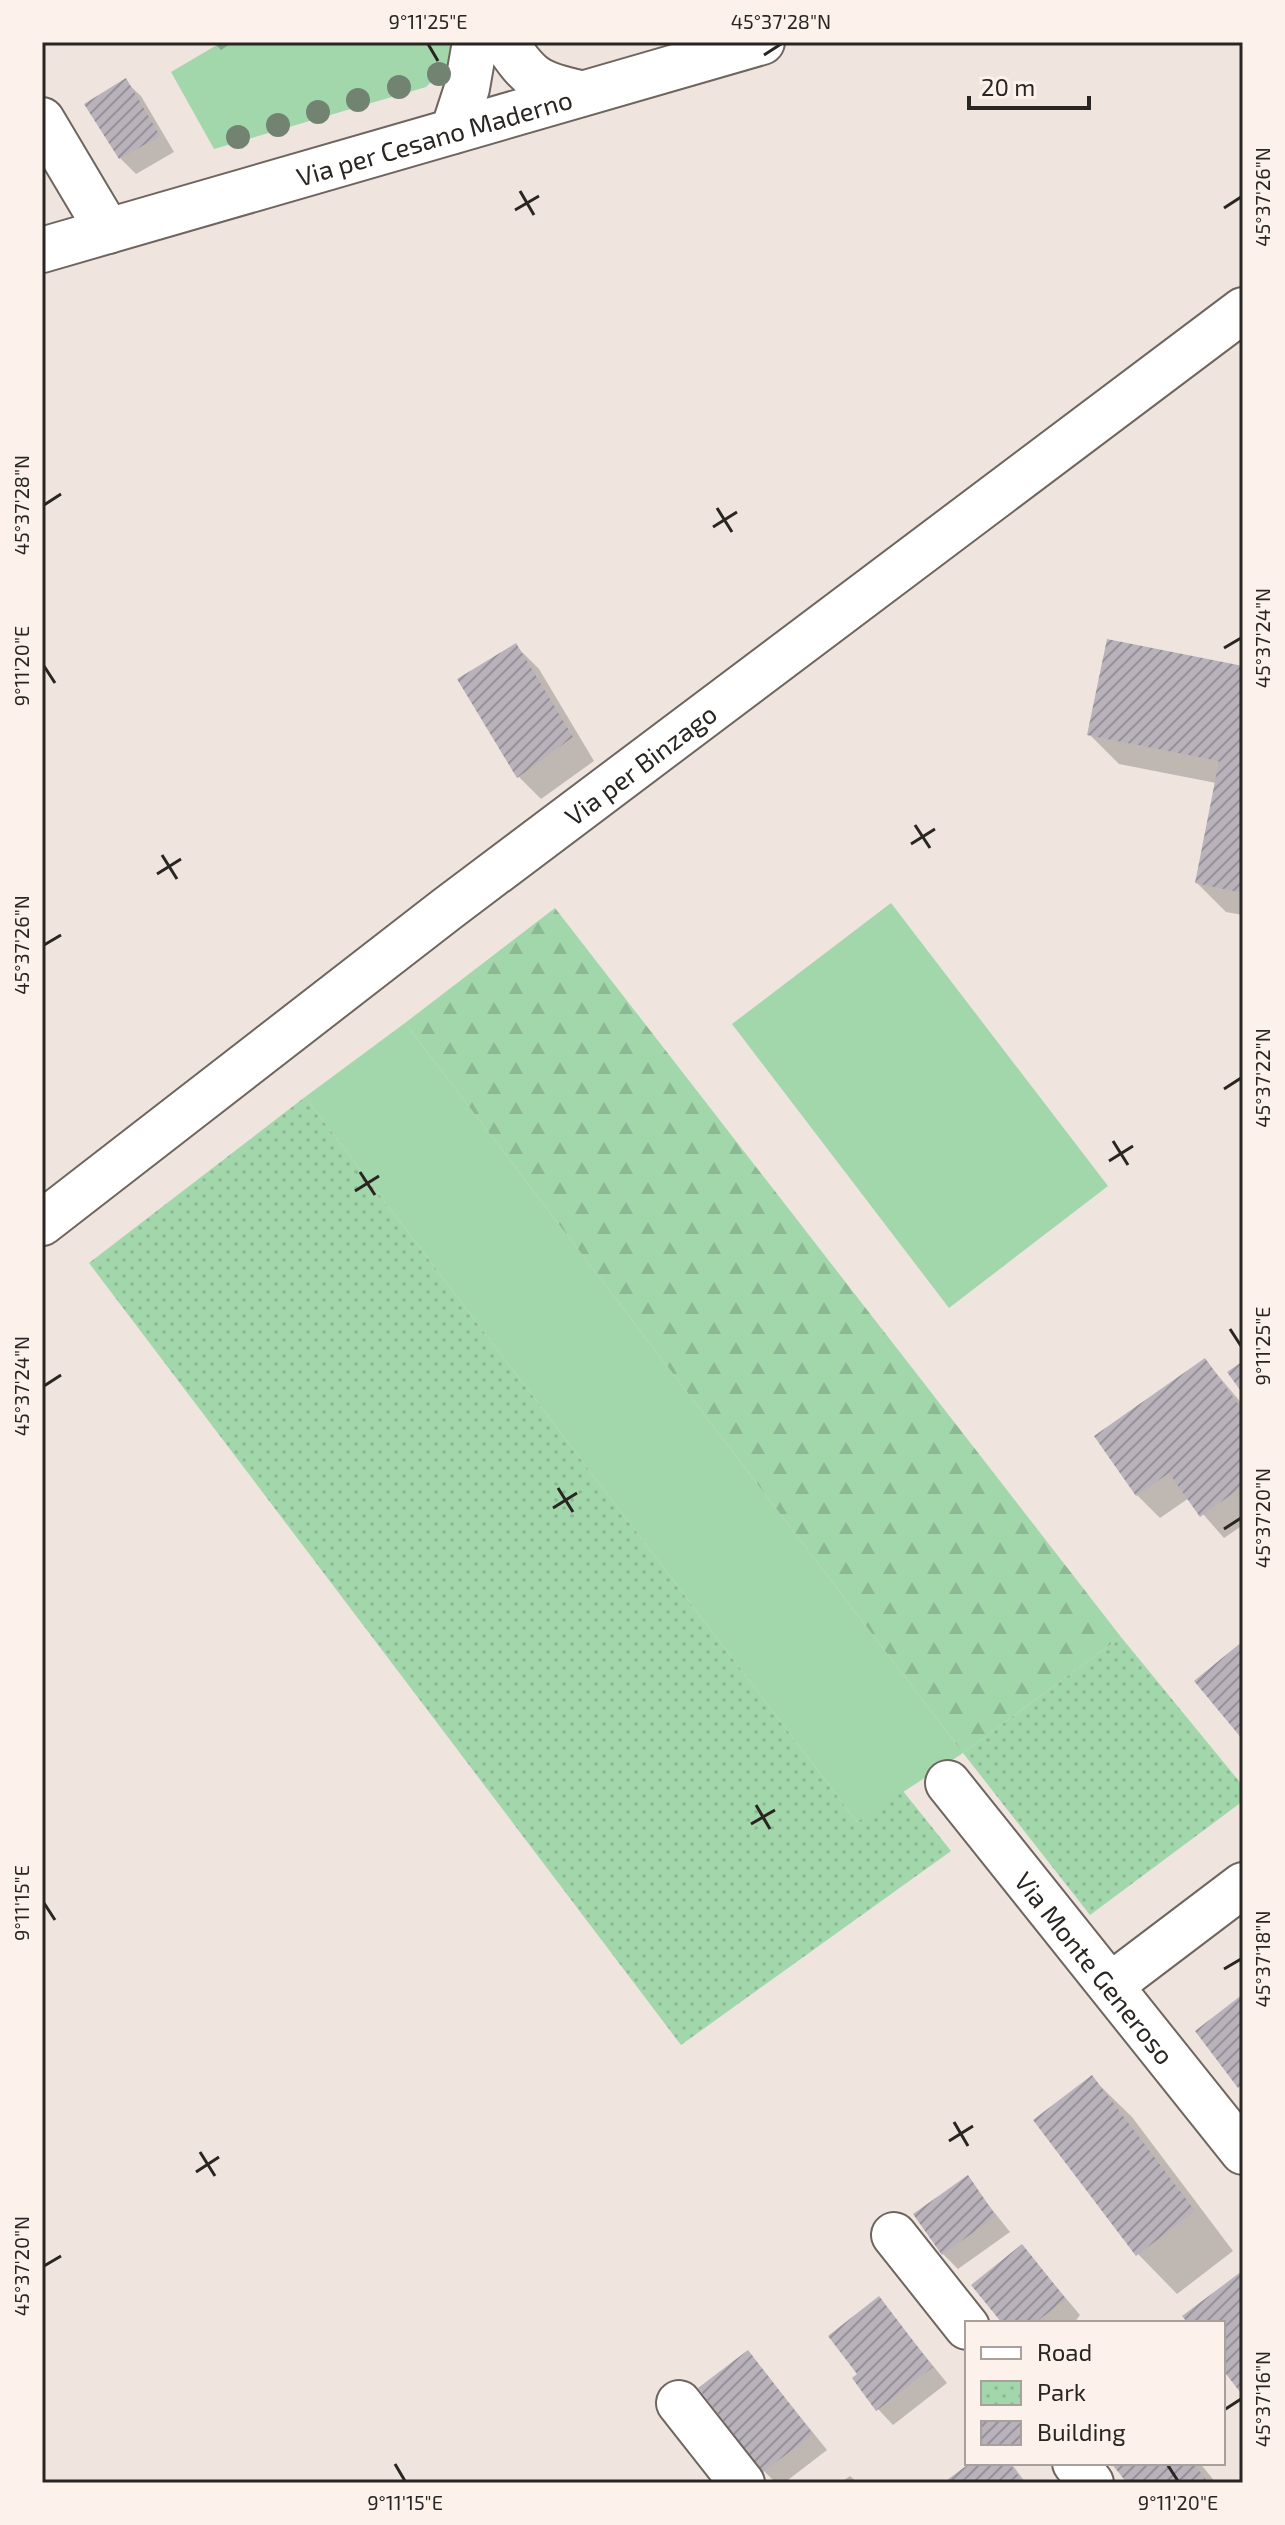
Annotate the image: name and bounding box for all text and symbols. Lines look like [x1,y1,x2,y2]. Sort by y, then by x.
text: 9°11'25"E [388,9,468,33]
text: 45°37'28"N [731,9,831,33]
scale bar [969,60,1089,110]
text: 20 m [981,72,1035,101]
street label: Via per Cesano Maderno [293,82,575,191]
text: 45°37'26"N [1250,147,1274,247]
text: 45°37'28"N [9,455,33,555]
text: 45°37'24"N [1250,588,1274,688]
text: 9°11'20"E [9,626,33,706]
street label: Via per Binzago [558,697,722,831]
text: 45°37'26"N [9,895,33,995]
text: 45°37'22"N [1250,1028,1274,1128]
text: 9°11'25"E [1250,1306,1274,1386]
text: 45°37'24"N [9,1336,33,1436]
text: 45°37'20"N [1250,1468,1274,1568]
text: 9°11'15"E [9,1865,33,1941]
street label: Via Monte Generoso [1009,1865,1181,2070]
text: 45°37'18"N [1250,1910,1274,2008]
text: 45°37'20"N [9,2216,33,2316]
legend [965,2321,1225,2465]
text: Road [1037,2337,1092,2366]
text: 45°37'16"N [1250,2351,1274,2447]
text: Park [1037,2377,1086,2406]
text: Building [1037,2417,1126,2446]
text: 9°11'15"E [367,2490,443,2514]
text: 9°11'20"E [1138,2490,1218,2514]

